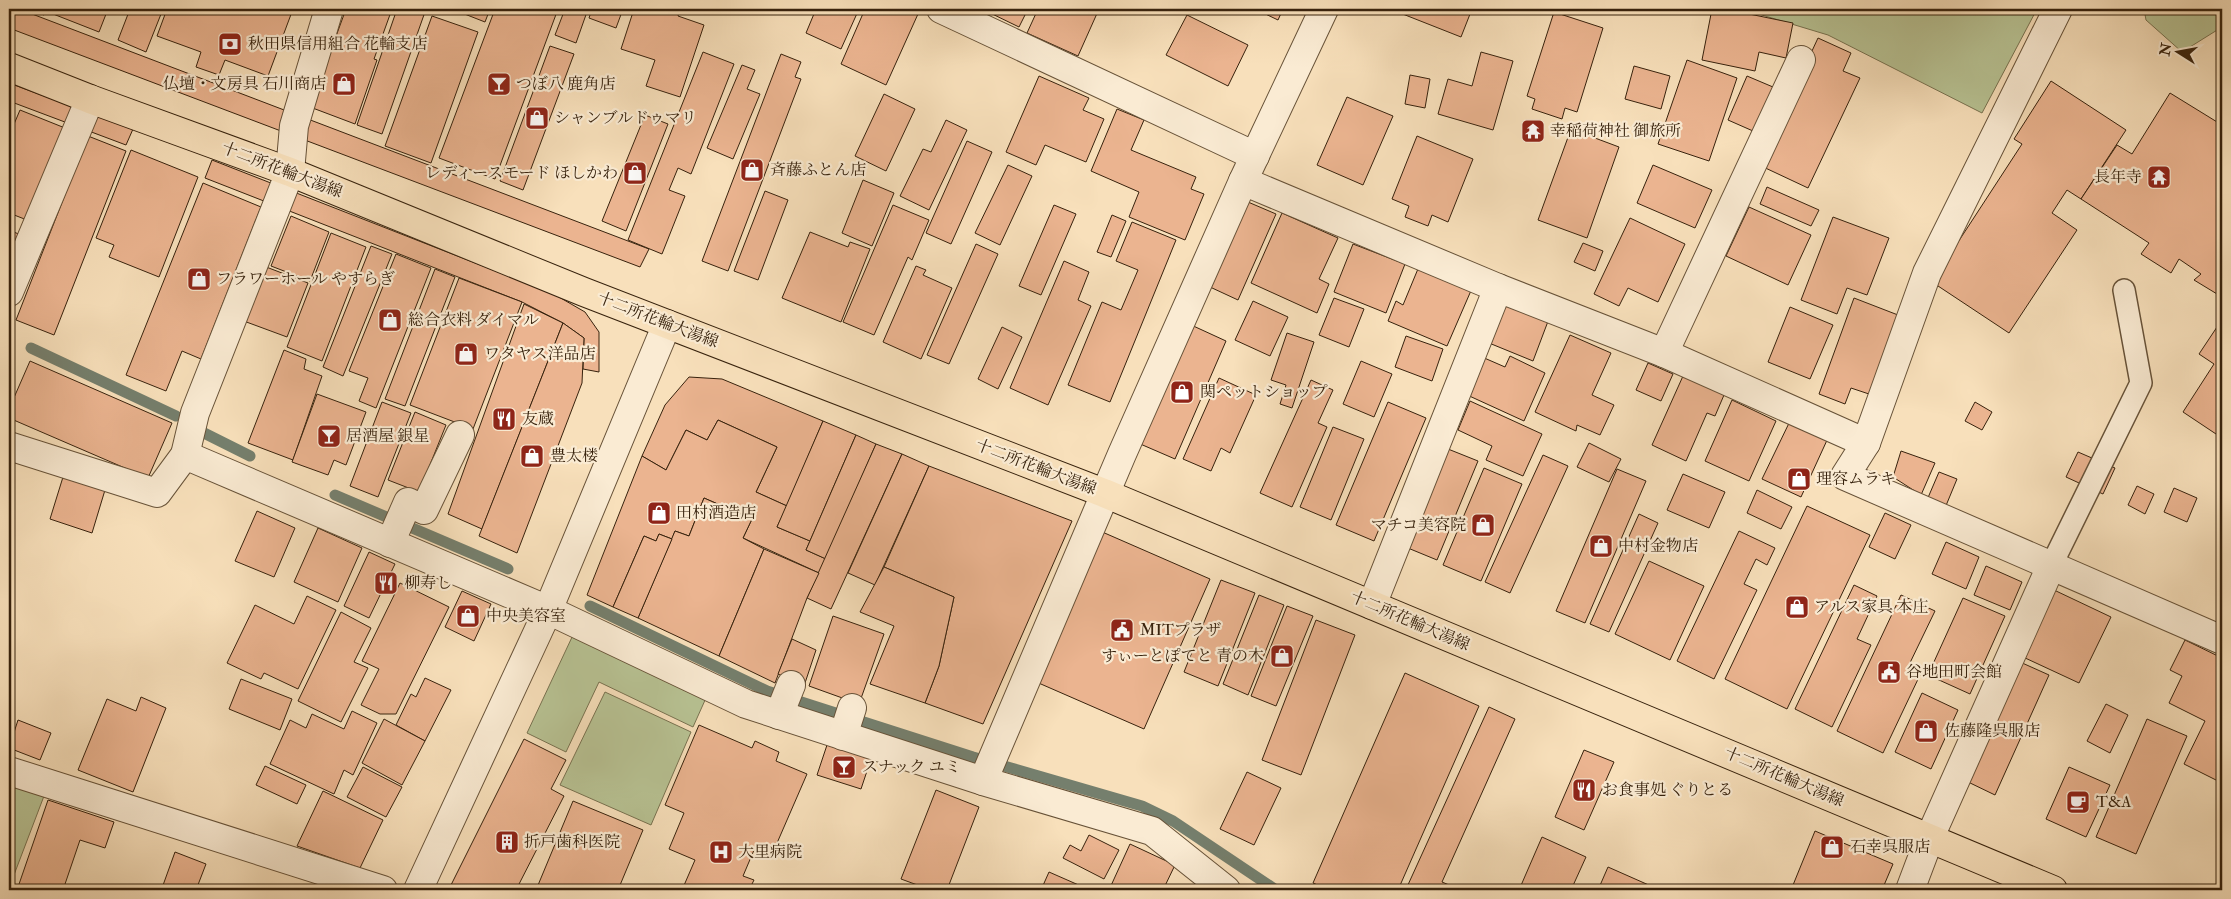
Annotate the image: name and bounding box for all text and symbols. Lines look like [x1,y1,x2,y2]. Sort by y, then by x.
north arrow [2154,28,2204,78]
bank icon: 秋田県信用組合 花輪支店 [217,31,243,57]
place label: 秋田県信用組合 花輪支店 [248,34,427,54]
text: N [2156,41,2175,58]
shop icon: 仏壇・文房具 石川商店 [331,71,357,97]
bar icon: つぼ八 鹿角店 [486,71,512,97]
place label: 仏壇・文房具 石川商店 [163,74,326,94]
place label: つぼ八 鹿角店 [516,74,615,94]
shop icon: シャンブルドゥマリ [524,105,550,131]
place label: シャンブルドゥマリ [554,108,697,128]
temple icon: 幸稲荷神社 御旅所 [1520,118,1546,144]
place label: 幸稲荷神社 御旅所 [1550,121,1681,141]
street label: 十二所花輪大湯線 [219,138,345,202]
shop icon: 斉藤ふとん店 [739,157,765,183]
shop icon: レディースモード ほしかわ [622,160,648,186]
place label: 斉藤ふとん店 [770,160,866,180]
place label: レディースモード ほしかわ [425,163,618,183]
temple icon: 長年寺 [2146,164,2172,190]
place label: 長年寺 [2094,167,2142,187]
shop icon: フラワーホール やすらぎ [186,266,212,292]
place label: フラワーホール やすらぎ [216,269,395,289]
street label: 十二所花輪大湯線 [595,288,721,352]
shop icon: 総合衣料 ダイマル [377,307,403,333]
place label: 総合衣料 ダイマル [408,310,539,330]
shop icon: ワタヤス洋品店 [453,341,479,367]
place label: ワタヤス洋品店 [484,344,596,364]
shop icon: 関ペットショップ [1169,379,1195,405]
place label: 関ペットショップ [1200,382,1328,402]
restaurant icon: 友蔵 [491,406,517,432]
place label: 友蔵 [522,409,554,429]
bar icon: 居酒屋 銀星 [316,423,342,449]
place label: 居酒屋 銀星 [346,426,429,446]
street label: 十二所花輪大湯線 [973,435,1099,499]
shop icon: 豊太楼 [519,443,545,469]
place label: 豊太楼 [550,446,598,466]
shop icon: 理容ムラキ [1786,466,1812,492]
place label: 理容ムラキ [1816,469,1896,489]
shop icon: 田村酒造店 [646,500,672,526]
place label: 田村酒造店 [676,503,756,523]
shop icon: マチコ美容院 [1470,512,1496,538]
place label: マチコ美容院 [1371,515,1466,535]
shop icon: 中村金物店 [1588,533,1614,559]
place label: 中村金物店 [1618,536,1698,556]
restaurant icon: 柳寿し [373,570,399,596]
place label: 柳寿し [404,573,452,593]
street label: 十二所花輪大湯線 [1347,587,1473,655]
shop icon: アルス家具 本庄 [1784,594,1810,620]
place label: アルス家具 本庄 [1814,597,1928,617]
shop icon: 中央美容室 [455,603,481,629]
place label: 中央美容室 [486,606,566,626]
public building icon: MITプラザ [1109,617,1135,643]
place label: MITプラザ [1140,620,1222,640]
shop icon: すぃーとぽてと 青の木 [1269,643,1295,669]
place label: すぃーとぽてと 青の木 [1101,646,1264,666]
public building icon: 谷地田町会館 [1876,659,1902,685]
place label: 谷地田町会館 [1906,662,2002,682]
shop icon: 佐藤隆呉服店 [1913,718,1939,744]
place label: 佐藤隆呉服店 [1944,721,2040,741]
street label: 十二所花輪大湯線 [1721,743,1847,811]
bar icon: スナック ユミ [831,754,857,780]
place label: スナック ユミ [862,757,961,777]
restaurant icon: お食事処 ぐりとる [1571,777,1597,803]
place label: お食事処 ぐりとる [1602,780,1733,800]
cafe icon: T&A [2065,789,2091,815]
place label: T&A [2096,792,2131,812]
building icon: 折戸歯科医院 [494,829,520,855]
place label: 折戸歯科医院 [524,832,620,852]
shop icon: 石幸呉服店 [1819,834,1845,860]
place label: 石幸呉服店 [1850,837,1930,857]
hospital icon: 大里病院 [708,839,734,865]
place label: 大里病院 [738,842,802,862]

